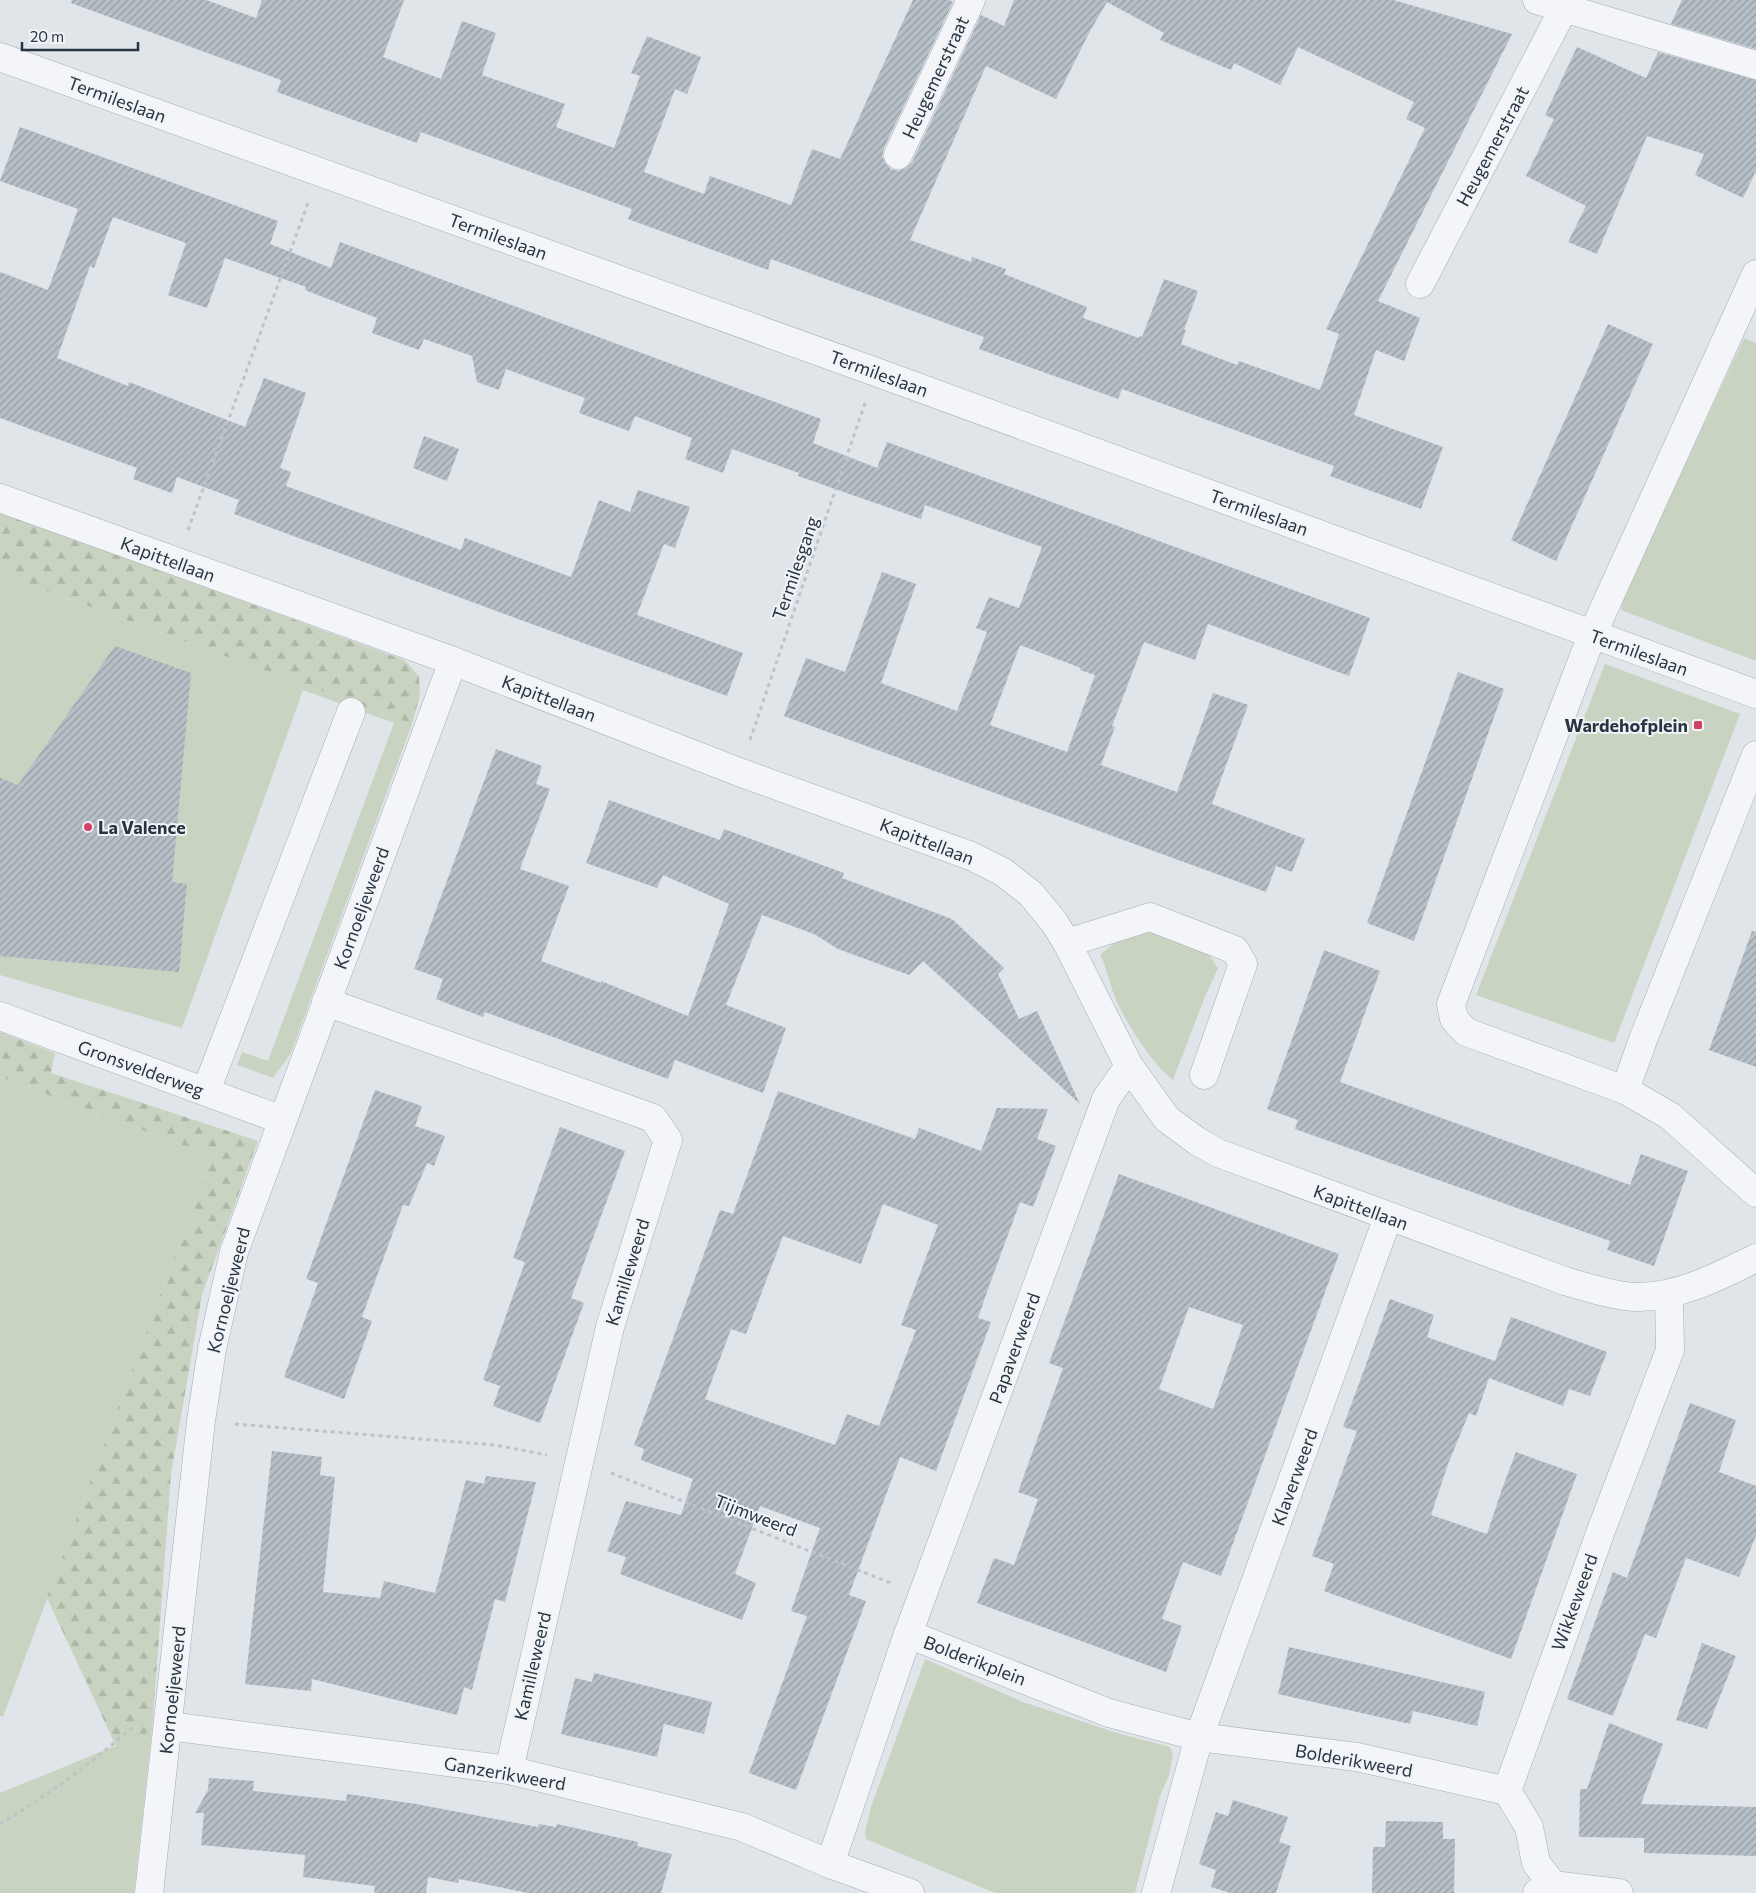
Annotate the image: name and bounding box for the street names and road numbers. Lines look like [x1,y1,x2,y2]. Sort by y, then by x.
street label: Heugemerstraat [897,12,973,142]
street label: Termileslaan [65,71,169,127]
street label: Heugemerstraat [1451,82,1533,210]
street label: Termileslaan [446,208,550,264]
street label: Termileslaan [827,345,931,401]
street label: Termileslaan [1207,484,1311,540]
street label: Termilesgang [767,513,823,623]
street label: Kapittellaan [118,532,218,586]
street label: Termileslaan [1587,624,1691,680]
street label: Kapittellaan [499,670,599,726]
street label: Kapittellaan [877,813,977,869]
street label: Kornoeljeweerd [329,844,393,972]
street label: Gronsvelderweg [75,1035,207,1101]
street label: Kapittellaan [1311,1180,1411,1234]
street label: Kamilleweerd [600,1216,654,1328]
street label: Kornoeljeweerd [202,1225,254,1355]
street label: Papaverweerd [984,1289,1044,1407]
street label: Klaverweerd [1266,1425,1322,1529]
street label: Tijmweerd [712,1489,800,1541]
street label: Wikkeweerd [1546,1550,1602,1654]
street label: Kamilleweerd [509,1610,555,1722]
street label: Kornoeljeweerd [154,1625,190,1755]
street label: Bolderikplein [921,1630,1029,1690]
street label: Bolderikweerd [1294,1739,1414,1781]
street label: Ganzerikweerd [442,1751,568,1795]

